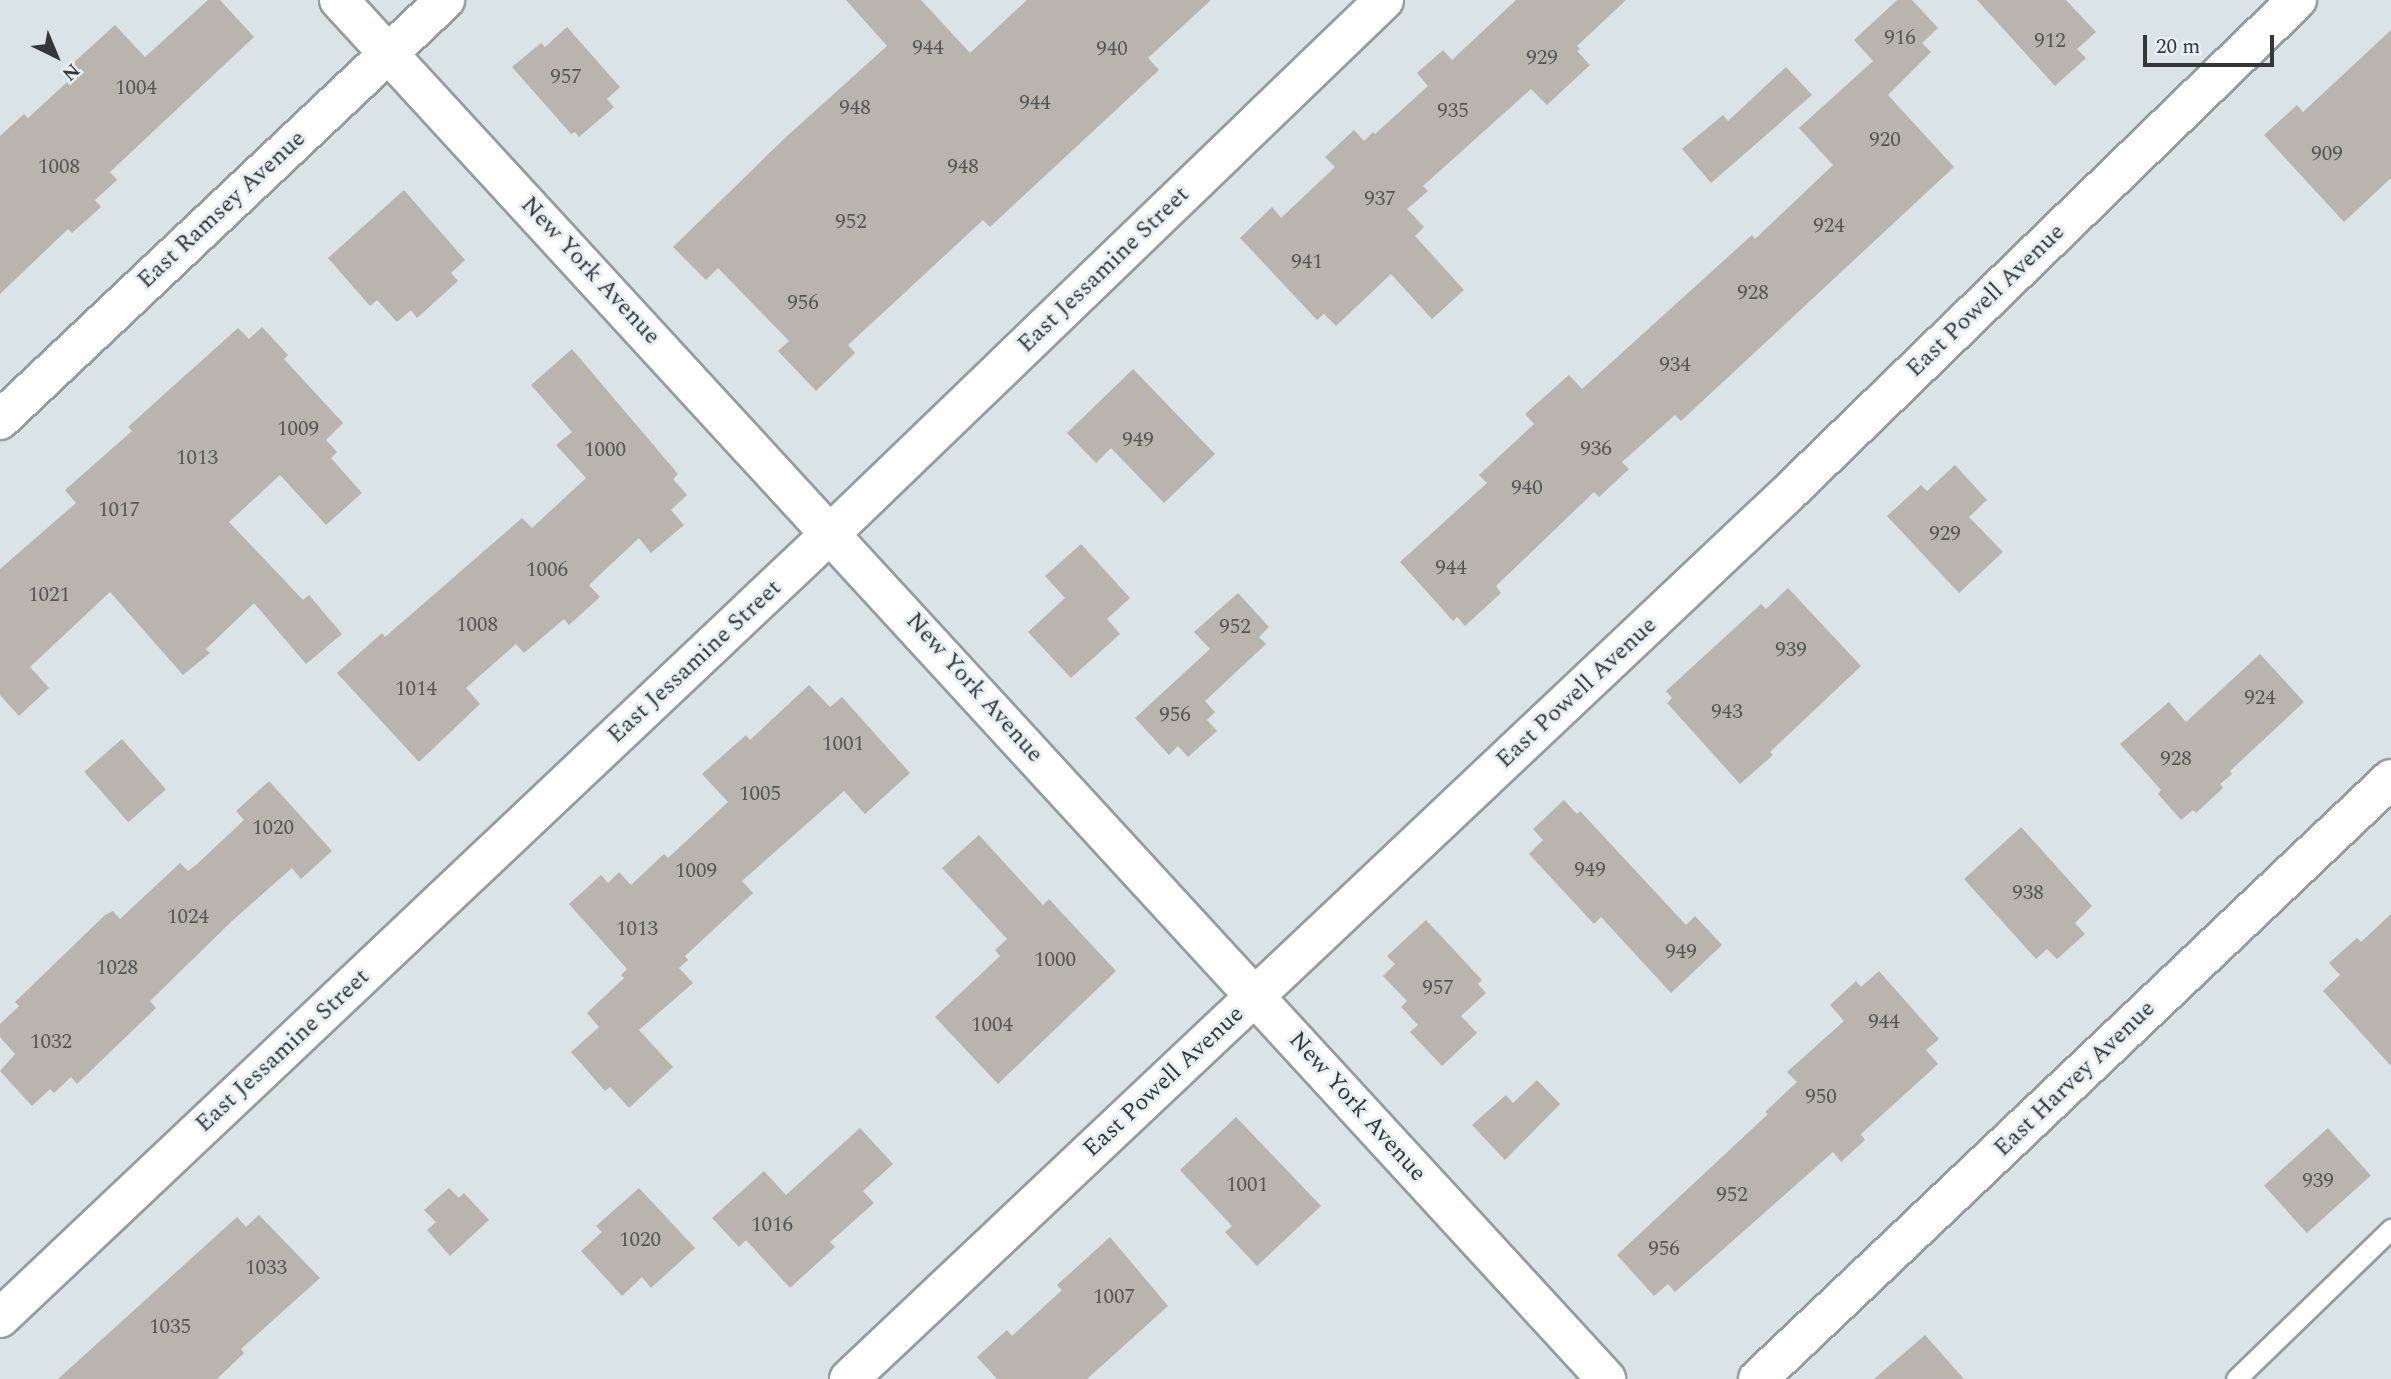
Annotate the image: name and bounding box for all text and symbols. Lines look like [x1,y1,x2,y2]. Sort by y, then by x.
north arrow [21,21,91,91]
scale bar [2146,21,2277,65]
house number: 916 [1884,25,1916,51]
house number: 912 [2034,28,2066,54]
text: 20 m [2156,31,2200,63]
house number: 944 [912,35,944,61]
house number: 940 [1096,36,1128,62]
house number: 929 [1526,45,1558,71]
text: N [55,56,86,88]
house number: 957 [550,64,582,90]
house number: 1004 [115,75,157,101]
house number: 944 [1019,90,1051,116]
house number: 948 [839,95,871,121]
house number: 935 [1437,98,1469,124]
street label: East Ramsey Avenue [132,125,312,295]
house number: 920 [1869,127,1901,153]
house number: 909 [2311,141,2343,167]
house number: 1008 [38,154,80,180]
house number: 948 [947,154,979,180]
street label: East Jessamine Street [1012,181,1196,359]
house number: 937 [1364,186,1396,212]
street label: New York Avenue [514,191,666,351]
house number: 952 [835,209,867,235]
house number: 924 [1813,213,1845,239]
street label: East Powell Avenue [1901,218,2071,384]
house number: 941 [1291,249,1323,275]
house number: 928 [1737,280,1769,306]
house number: 956 [787,290,819,316]
house number: 934 [1659,352,1691,378]
house number: 1009 [277,416,319,442]
house number: 949 [1122,427,1154,453]
house number: 936 [1580,436,1612,462]
house number: 1000 [584,437,626,463]
house number: 1013 [176,445,218,471]
house number: 940 [1511,475,1543,501]
house number: 1017 [98,497,140,523]
house number: 929 [1929,521,1961,547]
house number: 944 [1435,555,1467,581]
house number: 1006 [526,557,568,583]
street label: East Jessamine Street [602,574,788,750]
house number: 1021 [28,582,70,608]
street label: New York Avenue [899,607,1049,769]
street label: East Powell Avenue [1491,611,1663,775]
house number: 1008 [456,612,498,638]
house number: 952 [1219,614,1251,640]
house number: 939 [1775,637,1807,663]
house number: 1014 [395,676,437,702]
house number: 924 [2244,685,2276,711]
house number: 943 [1711,699,1743,725]
house number: 956 [1159,702,1191,728]
house number: 1001 [822,731,864,757]
house number: 928 [2160,746,2192,772]
house number: 1005 [739,781,781,807]
house number: 1020 [252,815,294,841]
house number: 949 [1574,857,1606,883]
house number: 1009 [675,858,717,884]
house number: 938 [2012,880,2044,906]
house number: 1024 [167,904,209,930]
house number: 1013 [616,916,658,942]
house number: 949 [1665,939,1697,965]
house number: 1000 [1034,947,1076,973]
house number: 1028 [96,955,138,981]
street label: East Jessamine Street [190,963,376,1139]
house number: 957 [1422,975,1454,1001]
street label: East Harvey Avenue [1989,995,2161,1163]
street label: East Powell Avenue [1078,1000,1250,1164]
house number: 944 [1868,1009,1900,1035]
house number: 1004 [971,1012,1013,1038]
street label: New York Avenue [1282,1026,1432,1188]
house number: 1032 [30,1029,72,1055]
house number: 950 [1805,1084,1837,1110]
house number: 939 [2302,1168,2334,1194]
house number: 1001 [1226,1172,1268,1198]
house number: 952 [1716,1182,1748,1208]
house number: 1016 [751,1212,793,1238]
house number: 1020 [619,1227,661,1253]
house number: 956 [1648,1236,1680,1262]
house number: 1033 [245,1255,287,1281]
house number: 1007 [1093,1284,1135,1310]
house number: 1035 [149,1314,191,1340]

